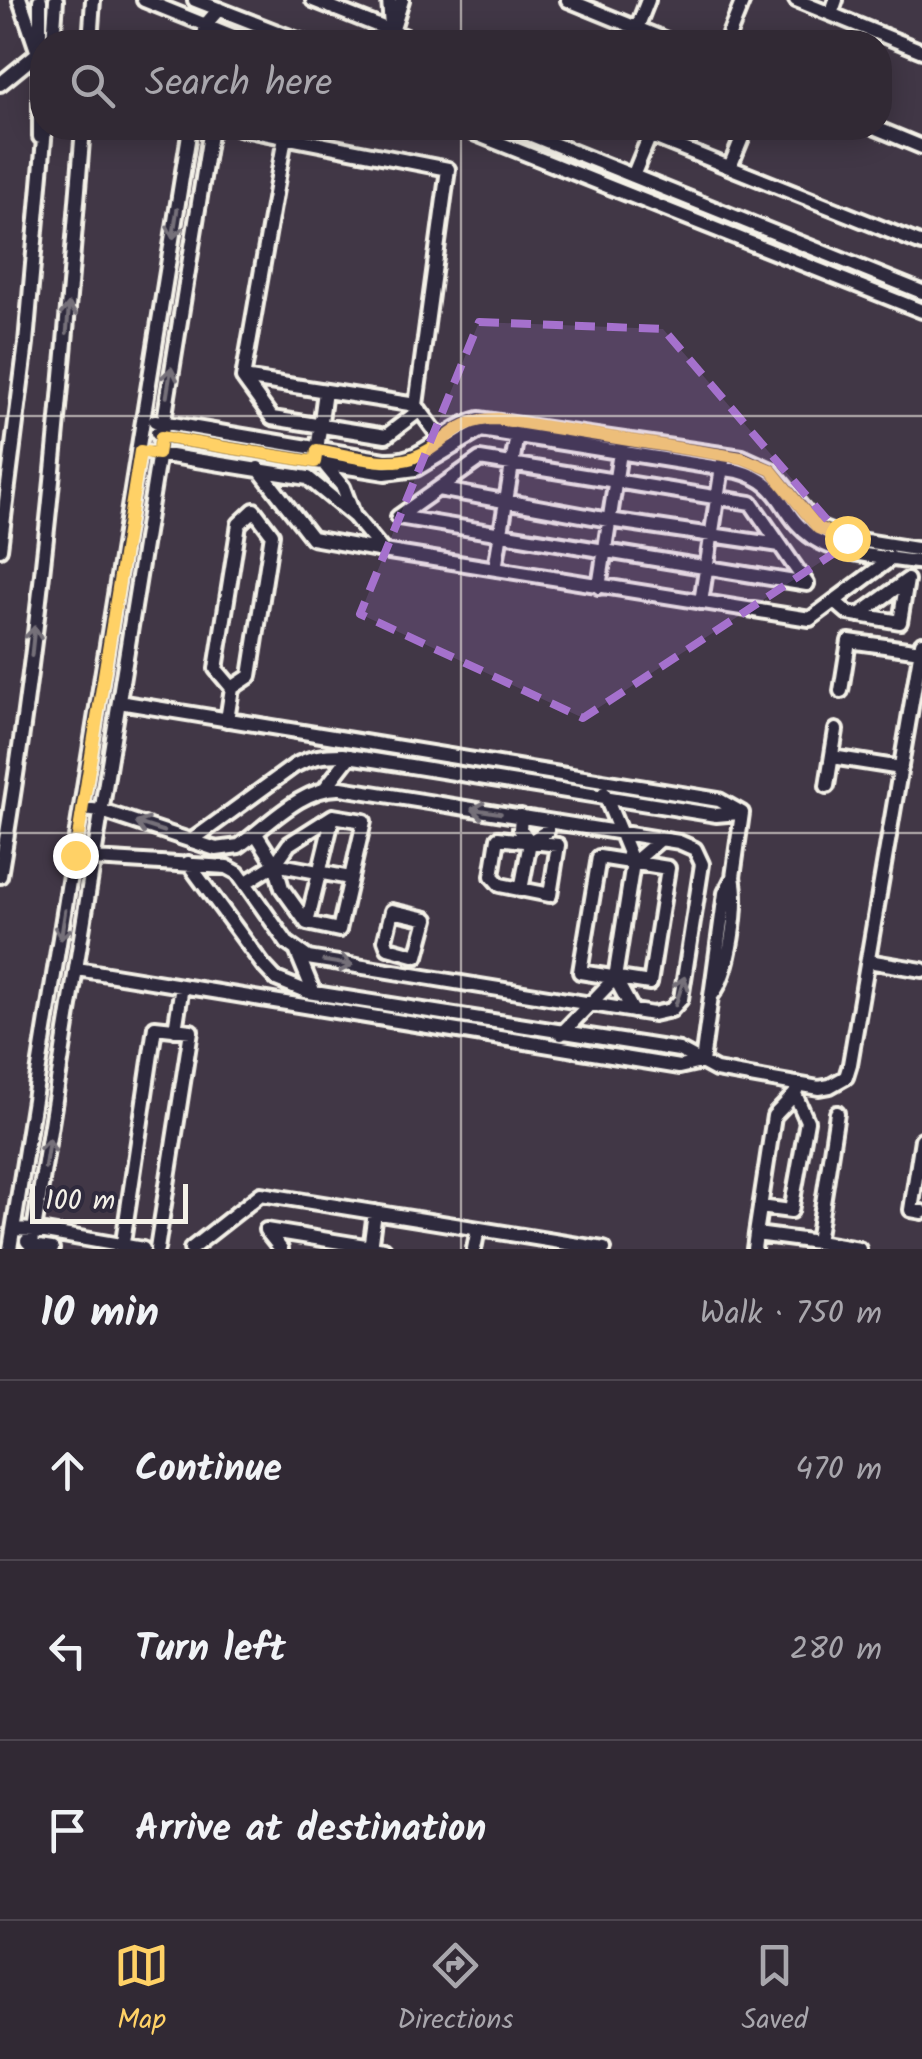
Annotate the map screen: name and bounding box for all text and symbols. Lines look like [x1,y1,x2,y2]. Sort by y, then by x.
search box [30,30,892,140]
text: Search here [145,55,332,115]
icon: search [65,58,120,113]
one-way arrow [166,207,184,240]
one-way arrow [58,302,77,334]
one-way arrow [160,367,179,399]
route start [825,516,871,562]
one-way arrow [24,625,43,657]
one-way arrow [470,801,502,819]
one-way arrow [135,817,167,835]
route end [53,833,99,879]
one-way arrow [54,908,72,941]
one-way arrow [322,954,354,973]
one-way arrow [672,976,690,1007]
one-way arrow [38,1137,56,1169]
scale bar [30,1179,188,1224]
text: 100 m [45,1179,115,1224]
text: 10 min [40,1281,159,1348]
text: Walk · 750 m [700,1289,882,1340]
text: Continue [135,1440,282,1500]
icon: ahead [40,1443,95,1498]
text: 470 m [795,1445,882,1496]
text: Turn left [135,1620,286,1680]
icon: left [40,1623,95,1678]
text: 280 m [790,1625,882,1676]
text: Arrive at destination [135,1800,486,1860]
icon: arrive [40,1803,95,1858]
tab: Map [114,1938,169,2043]
tab: Directions [397,1938,513,2043]
tab: Saved [742,1938,808,2043]

